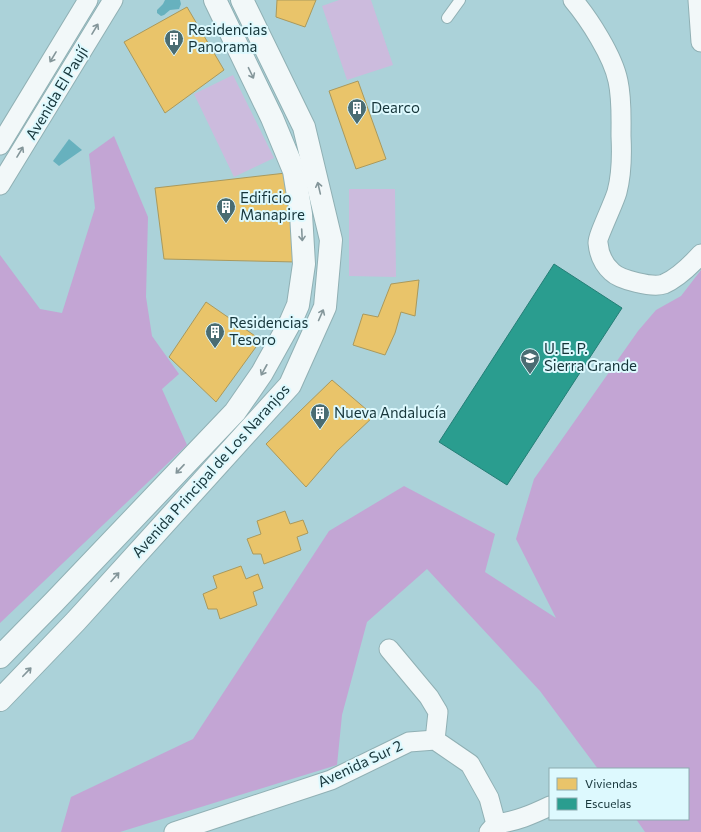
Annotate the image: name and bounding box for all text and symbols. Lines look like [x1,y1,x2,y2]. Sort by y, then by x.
place label: Residencias Panorama [188,20,267,55]
one-way arrow [92,23,100,35]
building icon: Residencias Panorama [163,28,185,56]
street label: Avenida El Paují [21,42,92,142]
one-way arrow [49,51,57,63]
one-way arrow [248,66,255,78]
building icon: Dearco [346,97,368,125]
place label: Dearco [371,98,420,116]
one-way arrow [17,146,25,158]
one-way arrow [314,181,322,194]
place label: Edificio Manapire [240,188,305,223]
building icon: Edificio Manapire [215,196,237,224]
one-way arrow [298,228,306,241]
one-way arrow [318,310,325,322]
place label: Residencias Tesoro [229,313,308,348]
building icon: Residencias Tesoro [204,321,226,349]
place label: U. E. P. Sierra Grande [544,339,637,374]
school or university icon: U. E. P. Sierra Grande [519,347,541,375]
one-way arrow [260,364,267,376]
street label: Avenida Principal de Los Naranjos [128,380,293,561]
building icon: Nueva Andalucía [309,402,331,430]
place label: Nueva Andalucía [334,403,446,421]
one-way arrow [176,464,185,474]
one-way arrow [111,571,120,582]
one-way arrow [22,667,32,677]
street label: Avenida Sur 2 [314,736,405,791]
legend [549,768,689,820]
text: Viviendas [585,776,637,790]
text: Escuelas [585,796,631,810]

